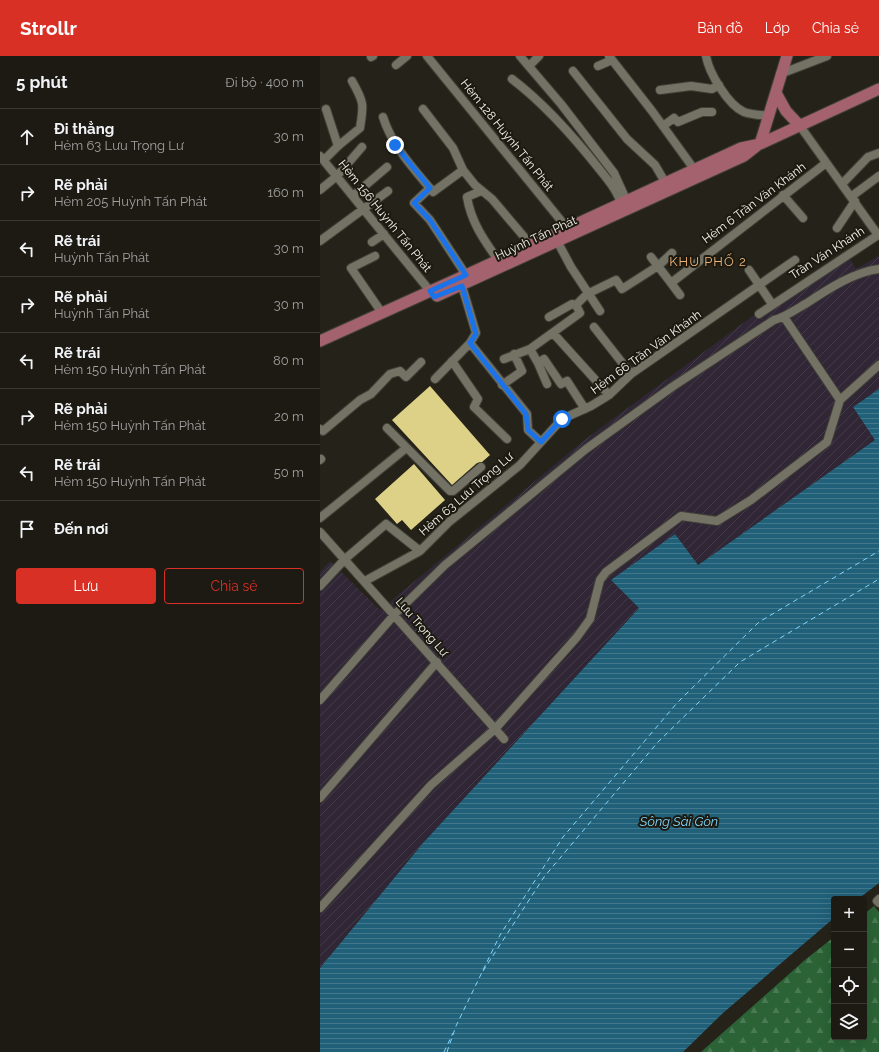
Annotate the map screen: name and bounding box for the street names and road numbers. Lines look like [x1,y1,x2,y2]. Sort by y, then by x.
street label: Hẻm 128 Huỳnh Tấn Phát [458,76,556,194]
street label: Hẻm 156 Huỳnh Tấn Phát [335,157,435,275]
street label: Hẻm 6 Trần Văn Khánh [699,160,809,246]
street label: Huỳnh Tấn Phát [493,213,579,263]
street label: Trần Văn Khánh [787,224,867,282]
street label: Hẻm 66 Trần Văn Khánh [588,307,704,397]
street label: Hẻm 63 Lưu Trọng Lư [416,449,516,539]
street label: Lưu Trọng Lư [393,595,452,660]

